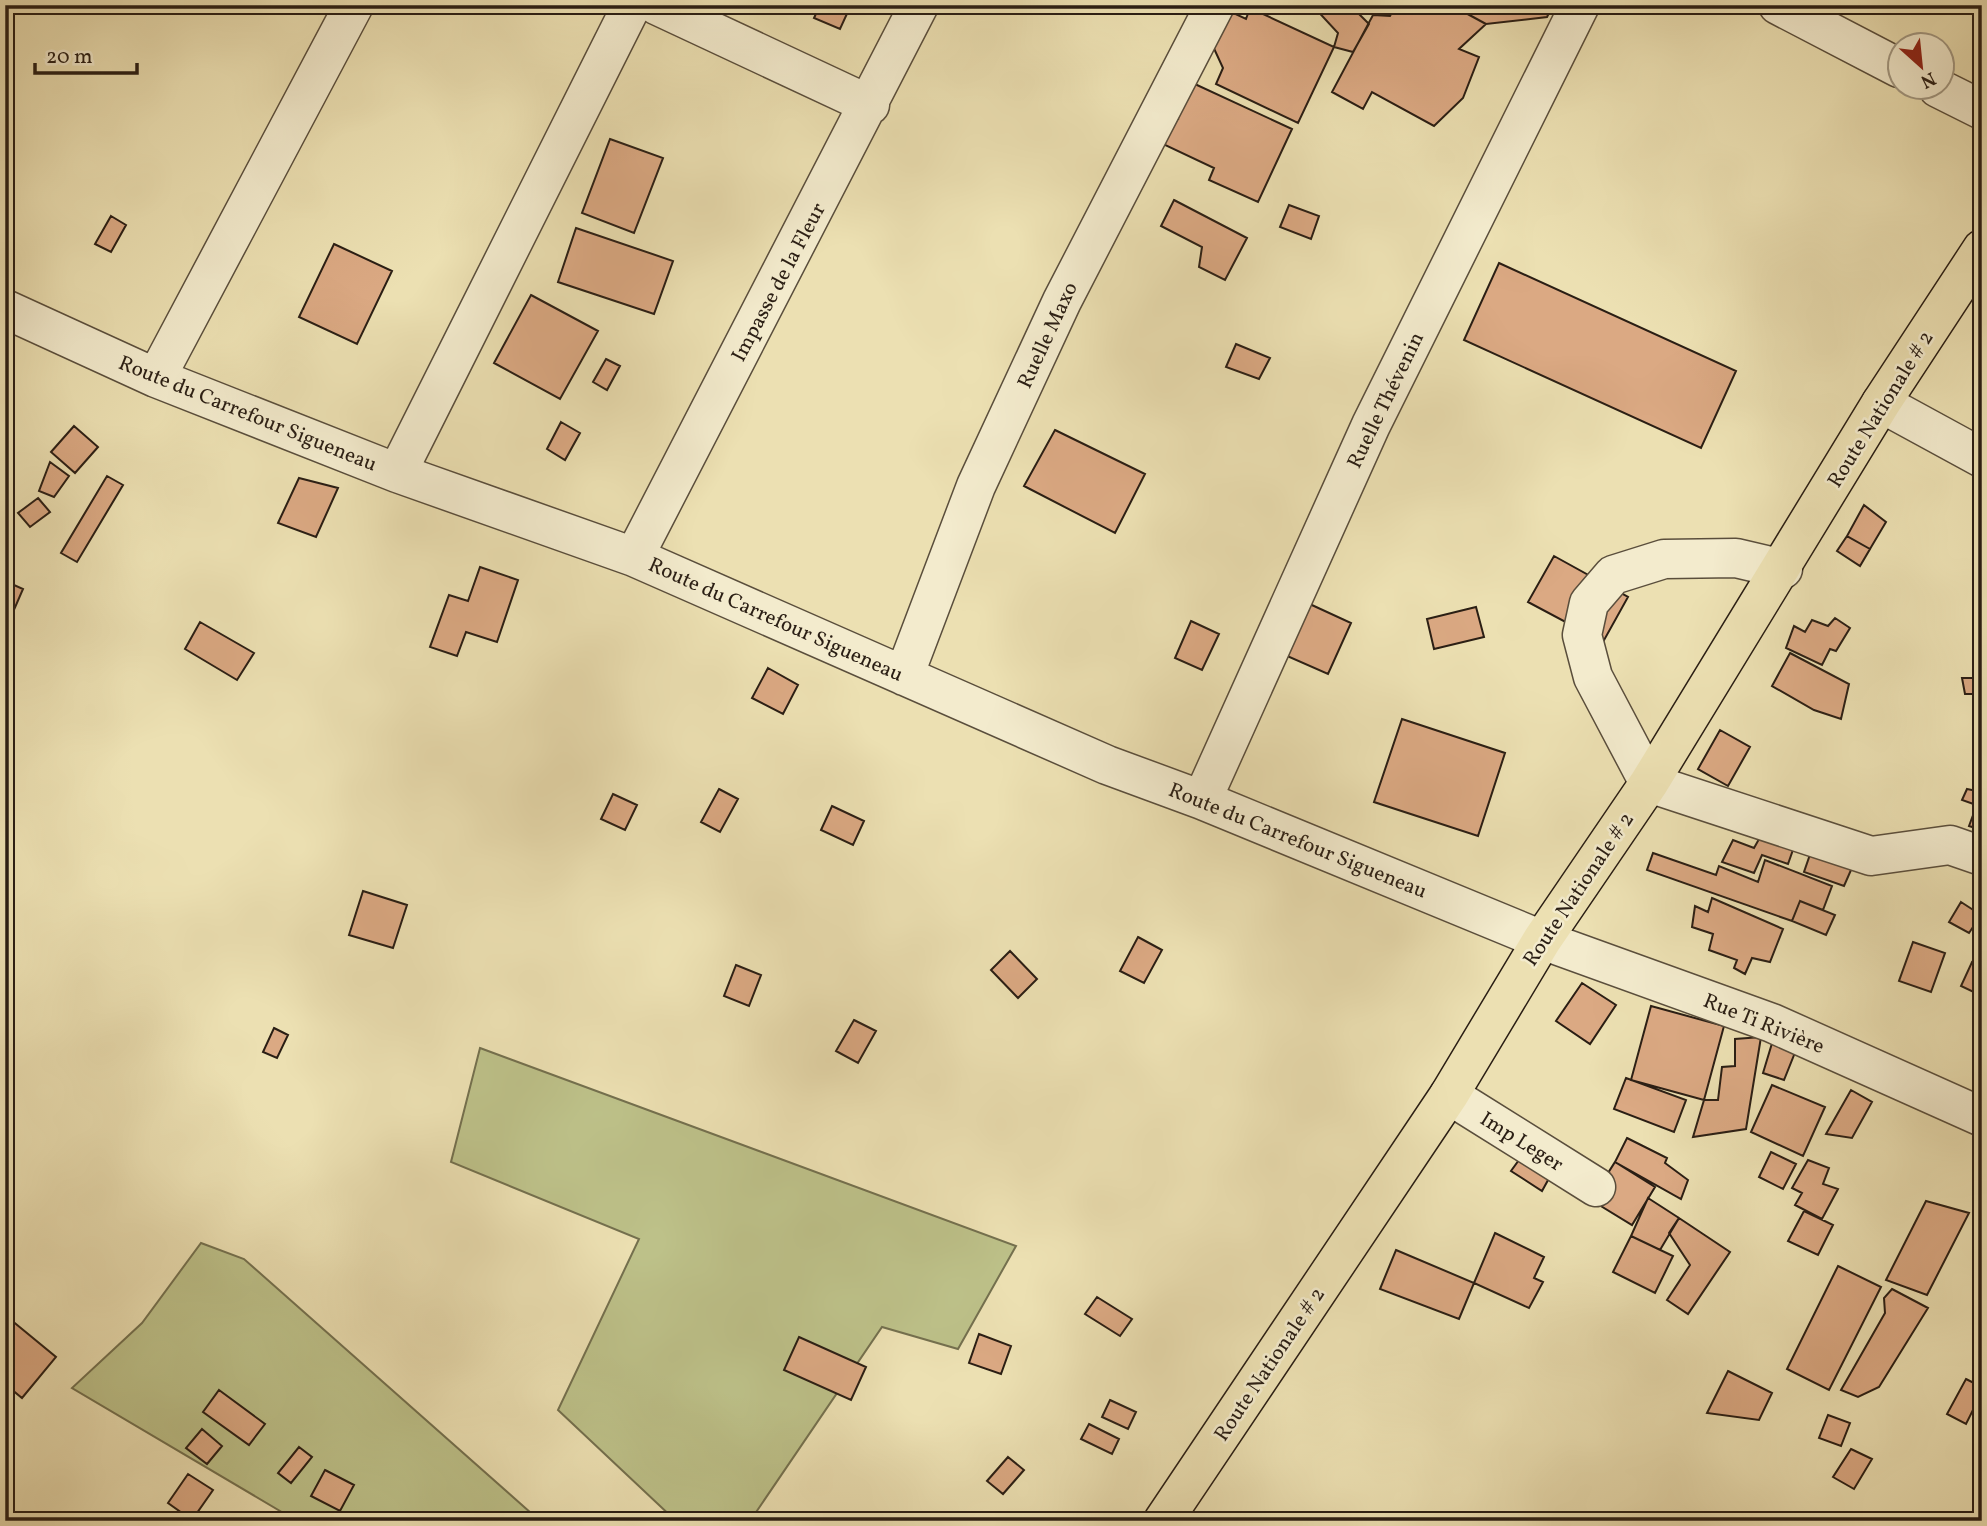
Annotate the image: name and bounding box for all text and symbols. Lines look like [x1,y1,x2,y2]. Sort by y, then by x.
scale bar [35,32,136,76]
north arrow [1885,32,1955,102]
text: 20 m [46,43,92,72]
text: N [1916,65,1940,94]
street label: Impasse de la Fleur [725,198,834,367]
street label: Ruelle Maxo [1011,278,1086,394]
street label: Route Nationale # 2 [1821,326,1941,494]
street label: Ruelle Thévenin [1341,328,1432,474]
street label: Route du Carrefour Sigueneau [114,349,381,480]
street label: Route du Carrefour Sigueneau [643,551,908,690]
street label: Route du Carrefour Sigueneau [1164,776,1431,907]
street label: Route Nationale # 2 [1517,807,1642,973]
street label: Rue Ti Rivière [1699,987,1828,1062]
street label: Imp Leger [1474,1105,1569,1179]
street label: Route Nationale # 2 [1208,1282,1333,1448]

